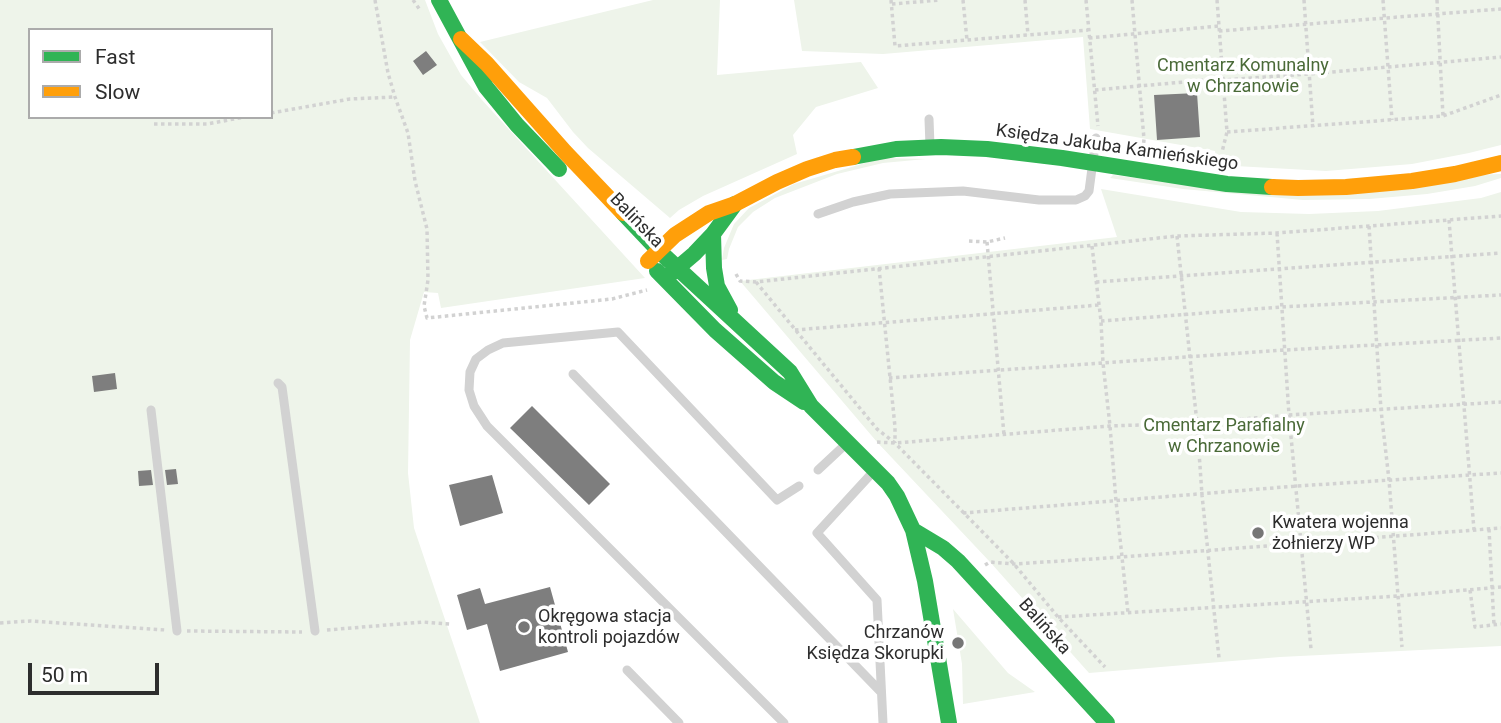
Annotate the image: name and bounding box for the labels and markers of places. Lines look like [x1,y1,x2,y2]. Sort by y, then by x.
place label: Kwatera wojenna żołnierzy WP [1272,512,1409,554]
marker: Kwatera wojenna żołnierzy WP [1250,525,1266,541]
place label: Okręgowa stacja kontroli pojazdów [538,606,680,648]
marker: Okręgowa stacja kontroli pojazdów [516,619,532,635]
place label: Chrzanów Księdza Skorupki [806,622,944,664]
marker: Chrzanów Księdza Skorupki [950,635,966,651]

